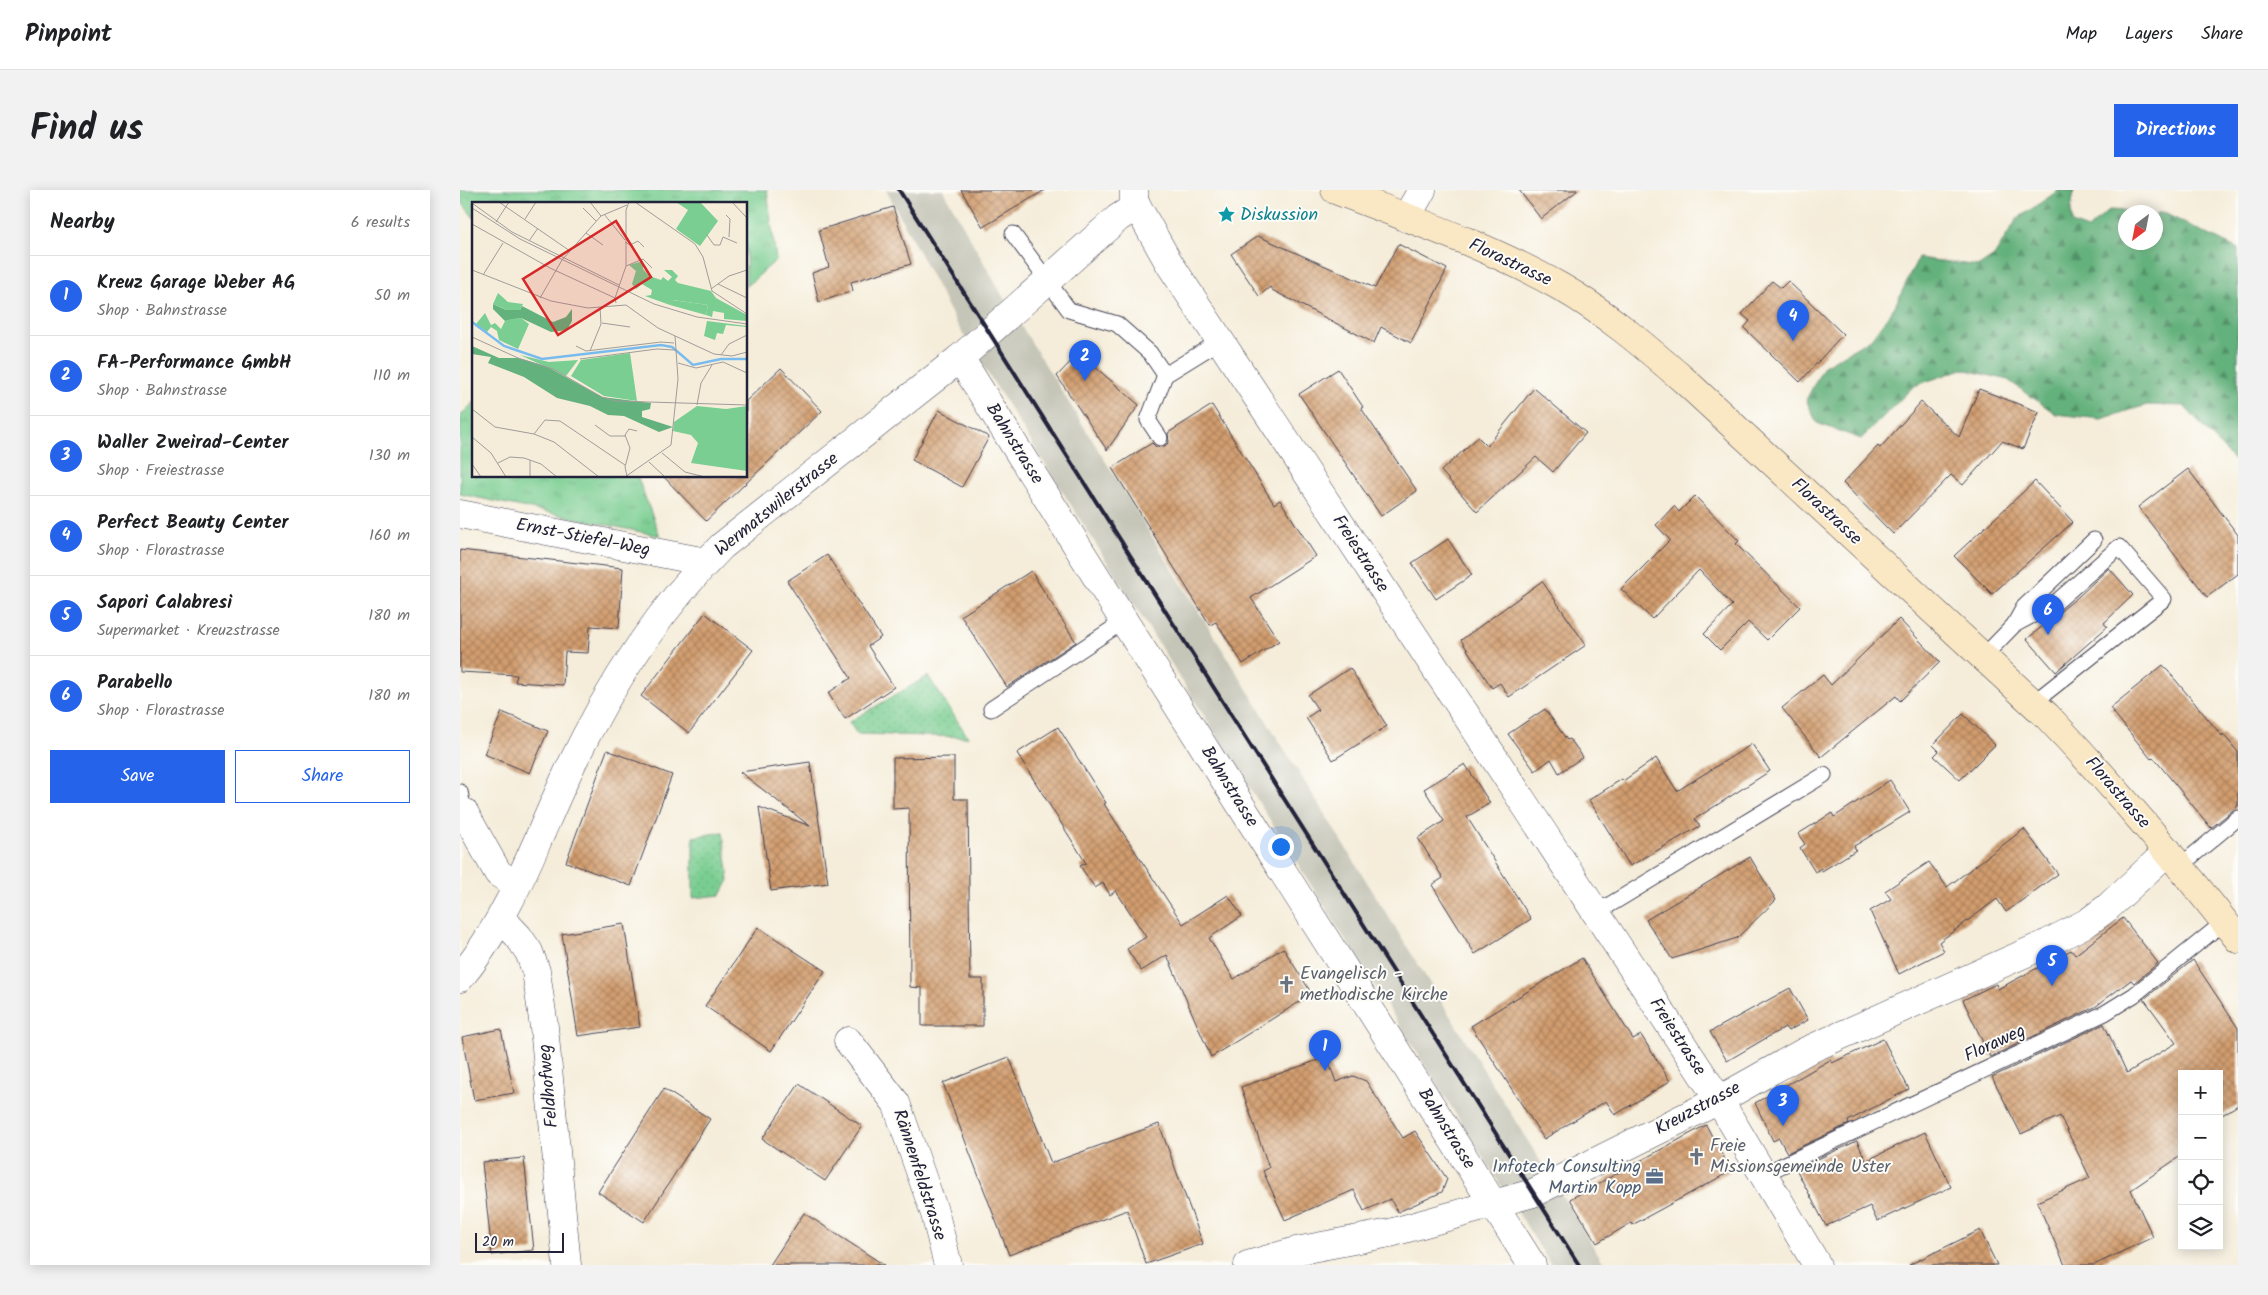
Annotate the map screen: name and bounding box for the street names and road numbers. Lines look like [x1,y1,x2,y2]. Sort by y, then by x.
street label: Florastrasse [1464,231,1556,295]
street label: Bahnstrasse [977,397,1051,491]
street label: Wermatswilerstrasse [708,446,846,564]
street label: Florastrasse [1784,471,1868,553]
street label: Freiestrasse [1324,509,1396,599]
street label: Ernst-Stiefel-Weg [513,511,653,565]
street label: Bahnstrasse [1192,740,1266,834]
street label: Florastrasse [2077,750,2157,836]
street label: Freiestrasse [1641,992,1713,1082]
street label: Floraweg [1959,1017,2031,1071]
street label: Feldhofweg [531,1043,567,1129]
street label: Kreuzstrasse [1650,1074,1746,1144]
street label: Bahnstrasse [1409,1082,1483,1176]
street label: Rännenfeldstrasse [884,1106,954,1244]

